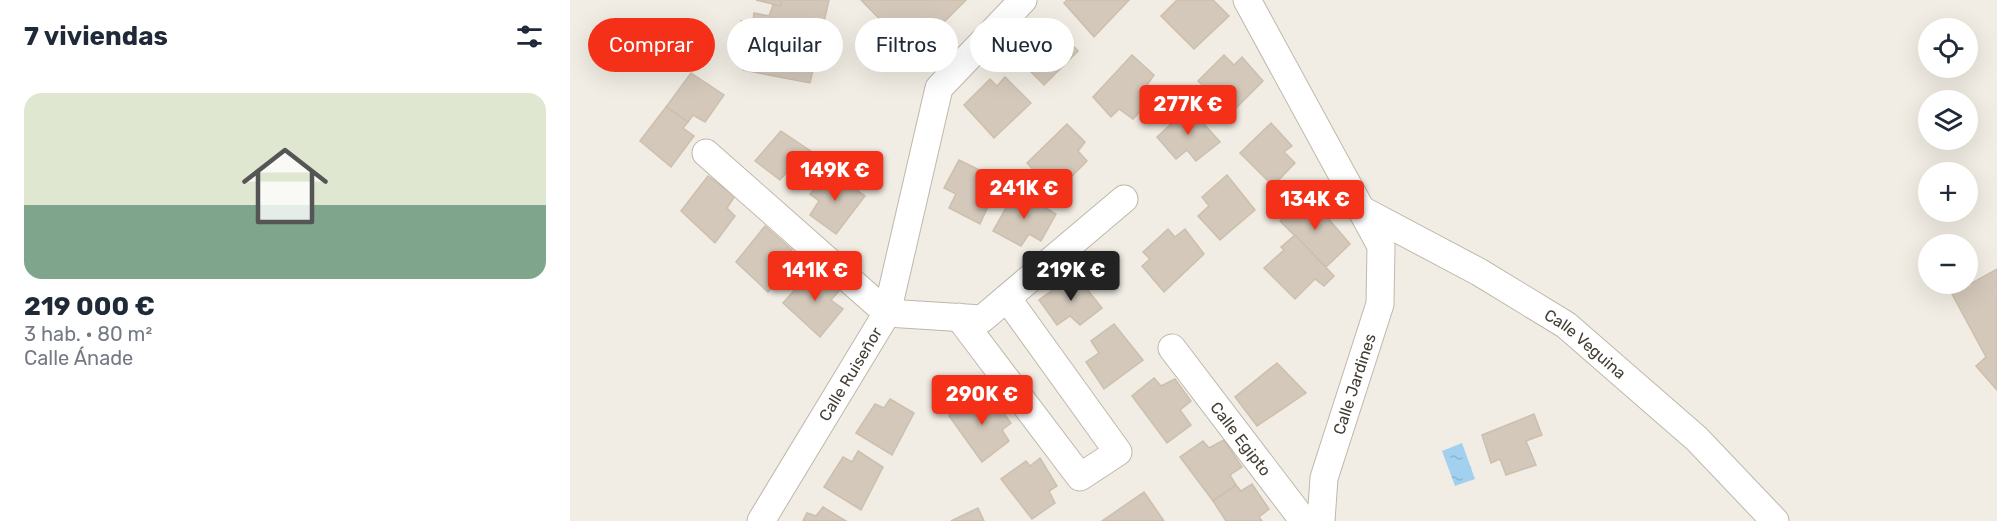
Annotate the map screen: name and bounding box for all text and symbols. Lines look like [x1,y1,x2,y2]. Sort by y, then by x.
chip: Comprar [588,18,715,72]
chip: Alquilar [727,18,843,72]
chip: Filtros [855,18,958,72]
chip: Nuevo [970,18,1074,72]
map controls [1918,18,1978,294]
button: locate [1918,18,1978,78]
icon: filters [513,20,546,53]
text: 7 viviendas [24,21,168,52]
pin: 277K € [1139,85,1237,136]
button: layers [1918,90,1978,150]
text: 277K € [1153,92,1223,116]
icon: home [231,132,339,240]
pin: 149K € [786,151,884,202]
text: 149K € [800,158,870,182]
button: + [1918,162,1978,222]
pin: 241K € [975,169,1073,220]
text: 241K € [989,176,1059,200]
pin: 134K € [1266,180,1364,231]
text: 134K € [1280,187,1350,211]
button: − [1918,234,1978,294]
pin: 141K € [766,251,864,302]
pin: 219K € [1022,251,1120,302]
text: 141K € [782,258,848,282]
text: 219K € [1037,258,1105,282]
text: 219 000 € [24,291,155,322]
street label: Calle Veguina [1541,305,1630,383]
text: 3 hab. · 80 m² [24,322,152,346]
street label: Calle Ruiseñor [815,324,886,425]
street label: Calle Jardines [1329,331,1380,437]
text: Calle Ánade [24,346,133,370]
pin: 290K € [933,375,1031,426]
text: 290K € [946,382,1018,406]
street label: Calle Egipto [1206,398,1275,480]

